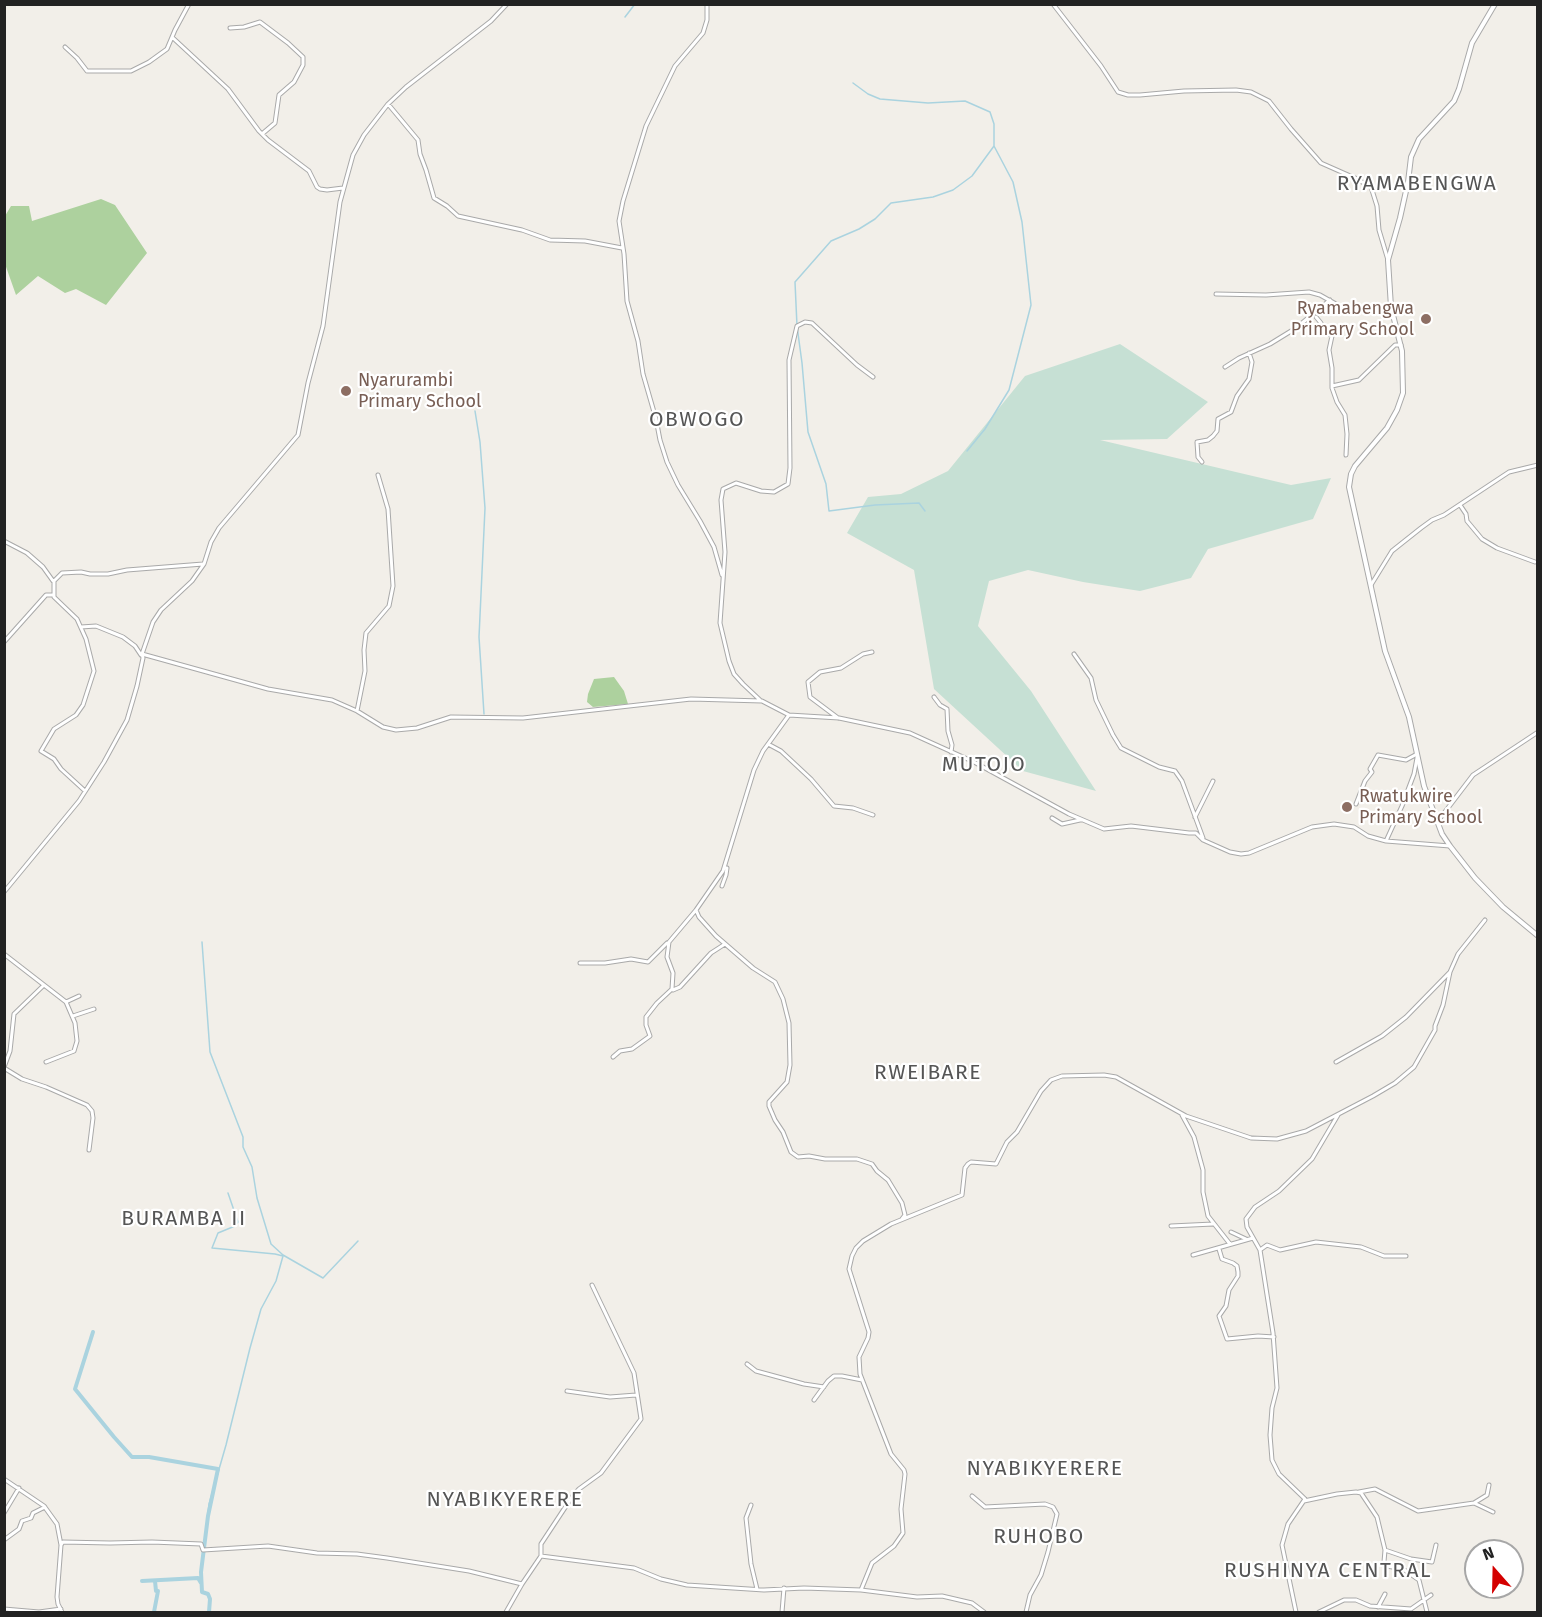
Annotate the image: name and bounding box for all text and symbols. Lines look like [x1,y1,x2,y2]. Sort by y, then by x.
district label: RYAMABENGWA [1337,171,1497,197]
place label: Ryamabengwa Primary School [1291,298,1414,340]
marker: Ryamabengwa Primary School [1419,312,1433,326]
place label: Nyarurambi Primary School [358,370,481,412]
marker: Nyarurambi Primary School [339,384,353,398]
district label: OBWOGO [649,407,745,433]
district label: MUTOJO [942,752,1026,778]
place label: Rwatukwire Primary School [1359,786,1482,828]
marker: Rwatukwire Primary School [1340,800,1354,814]
district label: RWEIBARE [874,1060,982,1086]
district label: BURAMBA II [121,1206,247,1232]
district label: NYABIKYERERE [967,1456,1123,1482]
district label: NYABIKYERERE [427,1487,583,1513]
district label: RUHOBO [993,1524,1085,1550]
north arrow [1464,1539,1524,1599]
text: N [1480,1543,1497,1564]
district label: RUSHINYA CENTRAL [1224,1558,1432,1584]

